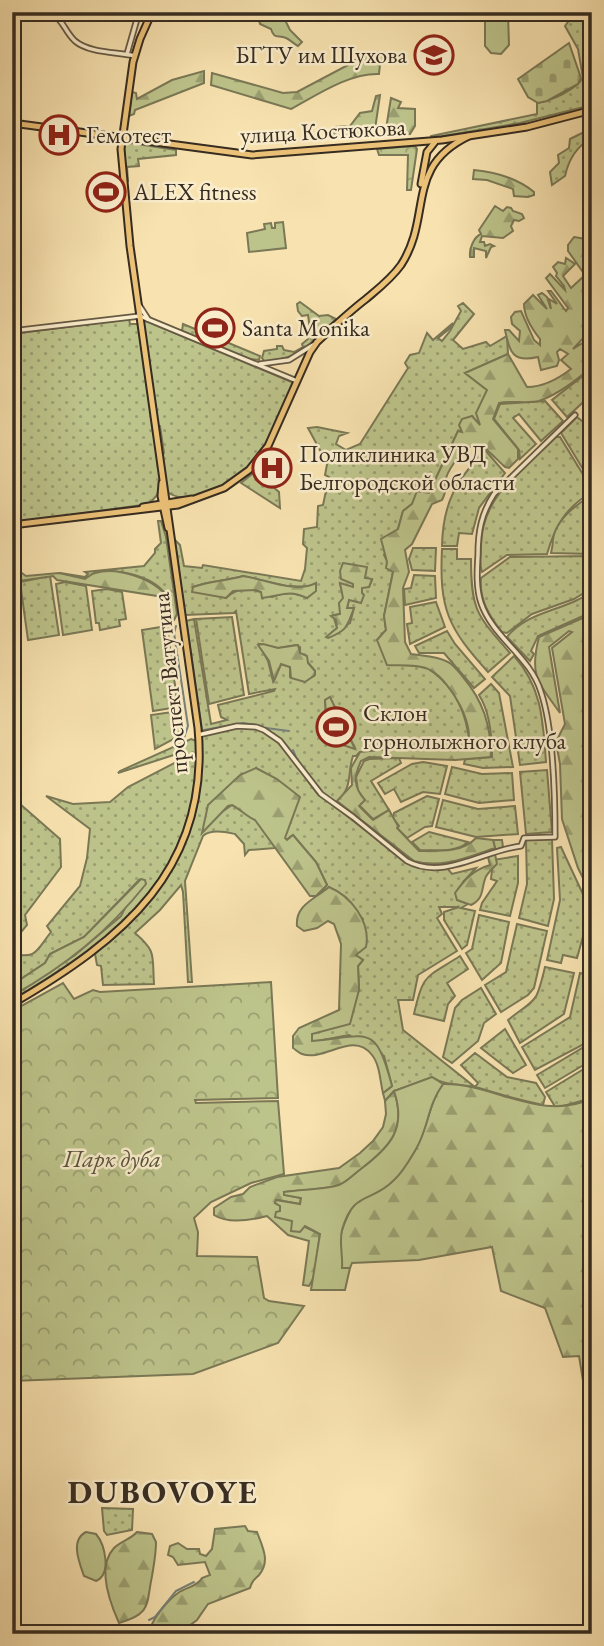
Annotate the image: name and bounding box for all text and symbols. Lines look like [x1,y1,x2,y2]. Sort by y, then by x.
school or university icon: БГТУ им Шухова [413,34,455,76]
place label: БГТУ им Шухова [235,39,407,70]
street label: улица Костюкова [239,111,407,150]
hospital icon: Гемотест [38,114,80,156]
place label: Гемотест [86,119,171,150]
sports icon: ALEX fitness [85,171,127,213]
place label: ALEX fitness [132,176,256,207]
sports icon: Santa Monika [194,307,236,349]
place label: Santa Monika [242,312,370,343]
place label: Поликлиника УВД Белгородской области [299,438,515,497]
hospital icon: Поликлиника УВД Белгородской области [251,447,293,489]
street label: проспект Ватутина [145,591,194,775]
place label: Склон горнолыжного клуба [363,697,567,756]
sports icon: Склон горнолыжного клуба [315,706,357,748]
park label: Парк дуба [62,1143,161,1174]
district label: DUBOVOYE [67,1471,259,1513]

